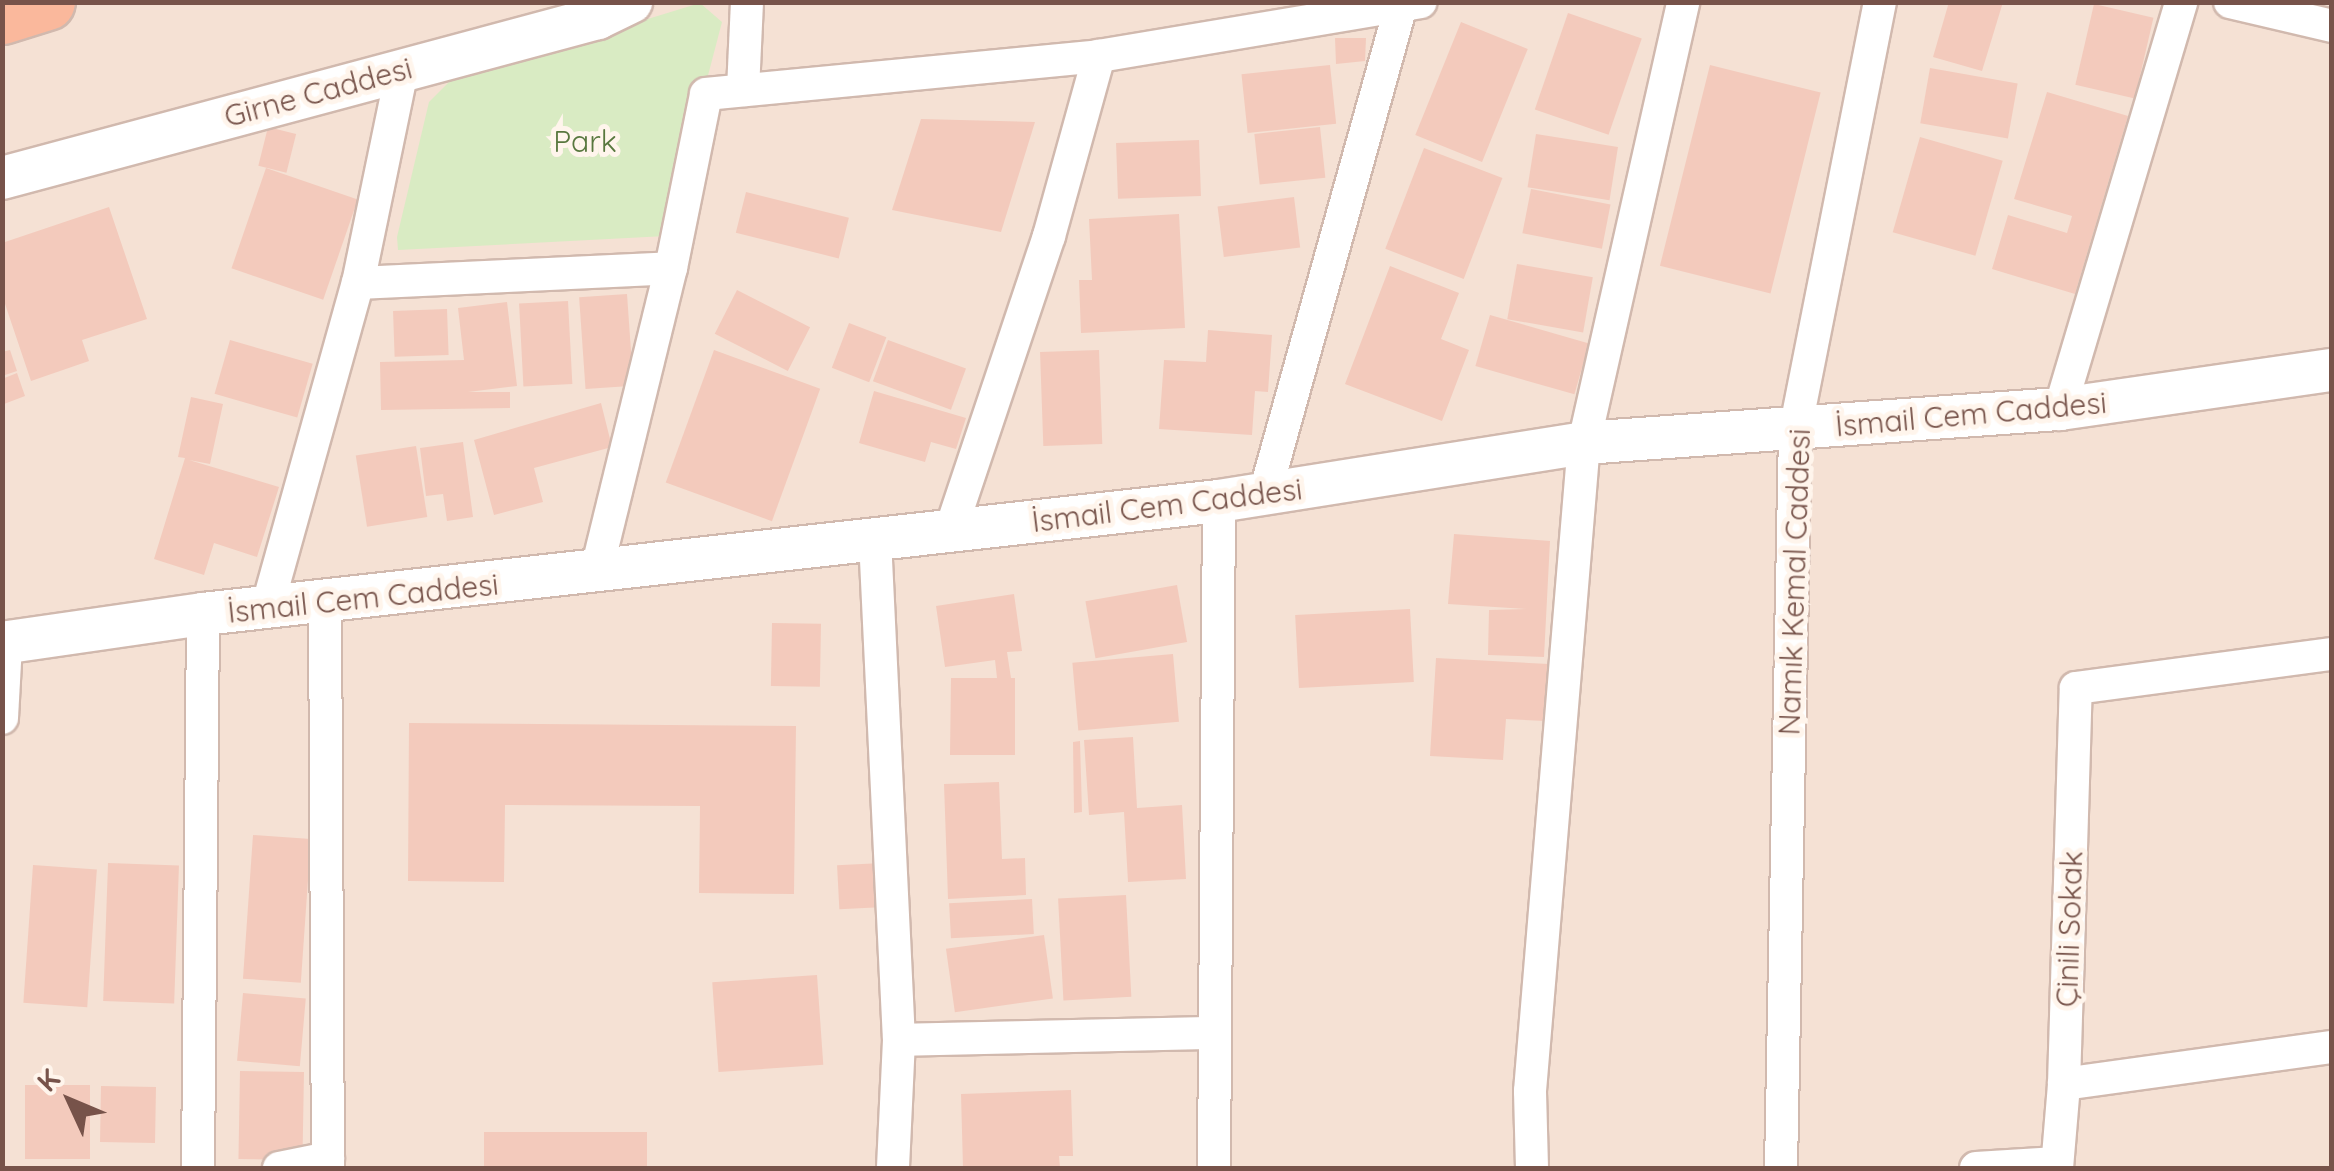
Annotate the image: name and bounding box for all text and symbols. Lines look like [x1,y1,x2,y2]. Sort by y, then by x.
street label: Girne Caddesi [220,50,416,134]
park label: Park [553,123,617,159]
street label: İsmail Cem Caddesi [1834,384,2108,444]
street label: Namık Kemal Caddesi [1771,428,1817,736]
street label: İsmail Cem Caddesi [1030,471,1304,539]
street label: İsmail Cem Caddesi [226,566,500,630]
street label: Çinili Sokak [2048,850,2090,1008]
north arrow [20,1051,120,1151]
text: K [29,1061,67,1099]

